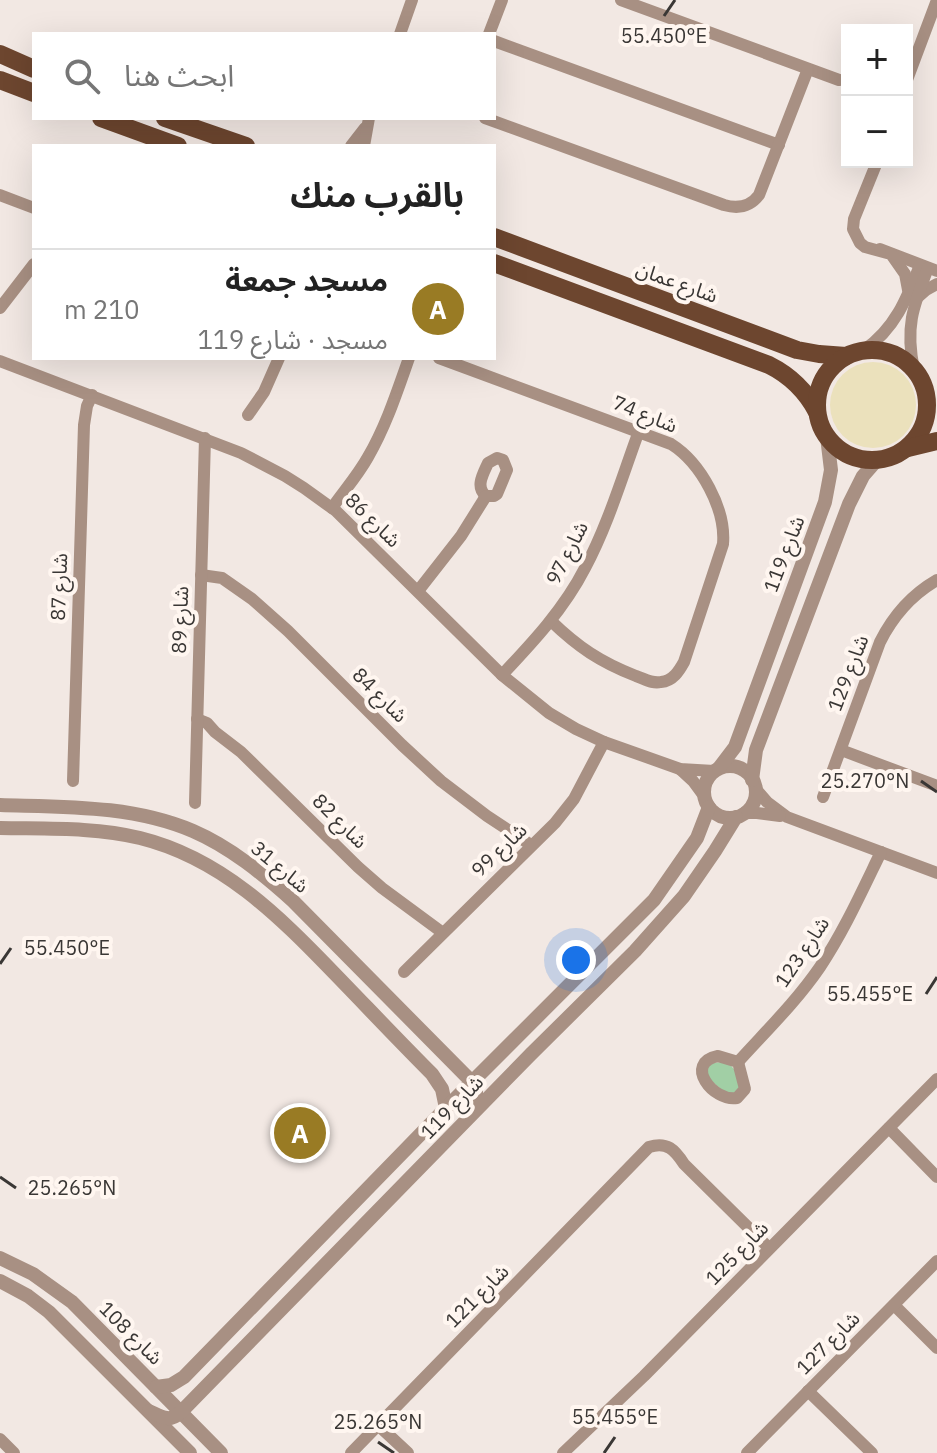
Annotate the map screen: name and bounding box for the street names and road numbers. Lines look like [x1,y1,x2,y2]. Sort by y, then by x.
street label: شارع عمان [632,254,722,311]
street label: شارع 74 [608,388,682,441]
street label: شارع 86 [338,486,407,554]
street label: شارع 119 [757,512,812,597]
street label: شارع 97 [539,516,596,590]
street label: شارع 87 [44,553,75,621]
street label: شارع 89 [165,586,196,654]
street label: شارع 129 [821,631,876,716]
street label: شارع 84 [345,661,414,730]
street label: شارع 82 [305,787,374,856]
street label: شارع 99 [465,816,534,884]
street label: شارع 31 [244,835,315,900]
street label: شارع 123 [768,911,837,993]
street label: شارع 119 [414,1069,490,1146]
street label: شارع 125 [699,1215,775,1292]
street label: شارع 121 [439,1258,516,1335]
street label: شارع 108 [92,1295,169,1372]
street label: شارع 127 [790,1305,867,1382]

